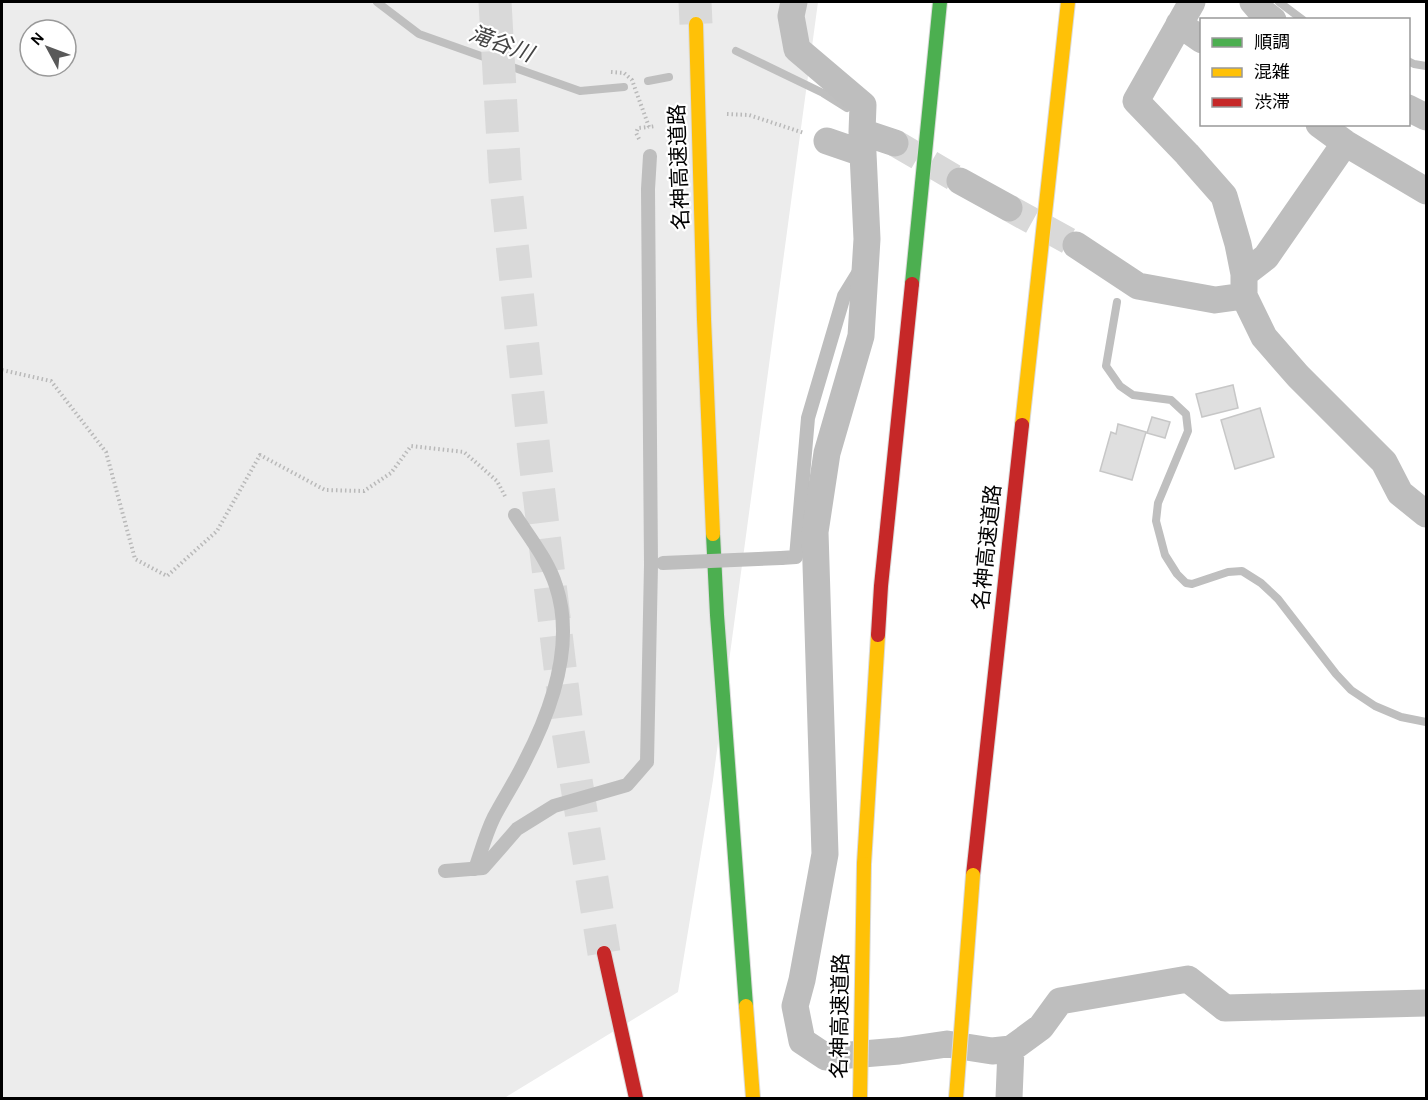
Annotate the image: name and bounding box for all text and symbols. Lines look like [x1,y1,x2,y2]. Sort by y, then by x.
north arrow [18,18,78,78]
legend [1200,18,1410,126]
water label: 滝谷川 [466,20,538,68]
text: N [26,28,48,49]
text: 順調 [1254,31,1290,53]
text: 混雑 [1254,61,1290,83]
text: 渋滞 [1254,91,1290,113]
street label: 名神高速道路 [665,104,693,230]
street label: 名神高速道路 [968,483,1006,611]
street label: 名神高速道路 [827,953,853,1079]

